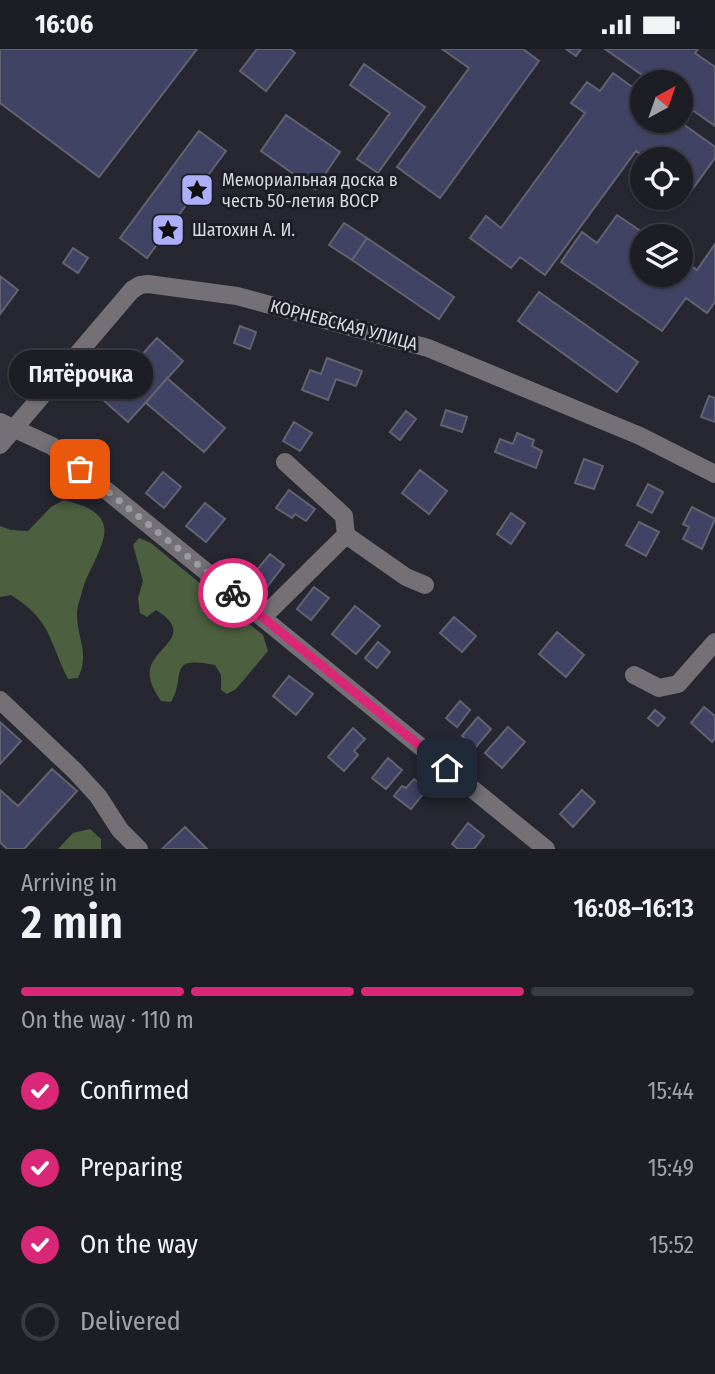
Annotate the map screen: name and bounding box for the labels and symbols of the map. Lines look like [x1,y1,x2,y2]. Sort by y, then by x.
north arrow [630,70,693,133]
place label: Мемориальная доска в честь 50-летия ВОСР [222,169,398,212]
place icon: Мемориальная доска в честь 50-летия ВОСР [178,171,216,209]
place icon: Шатохин А. И. [149,211,187,249]
place label: Шатохин А. И. [192,219,295,241]
street label: КОРНЕВСКАЯ УЛИЦА [268,295,421,355]
callout: Пятёрочка [8,350,152,399]
pin [50,439,110,499]
courier [198,558,268,628]
pin [417,738,477,798]

